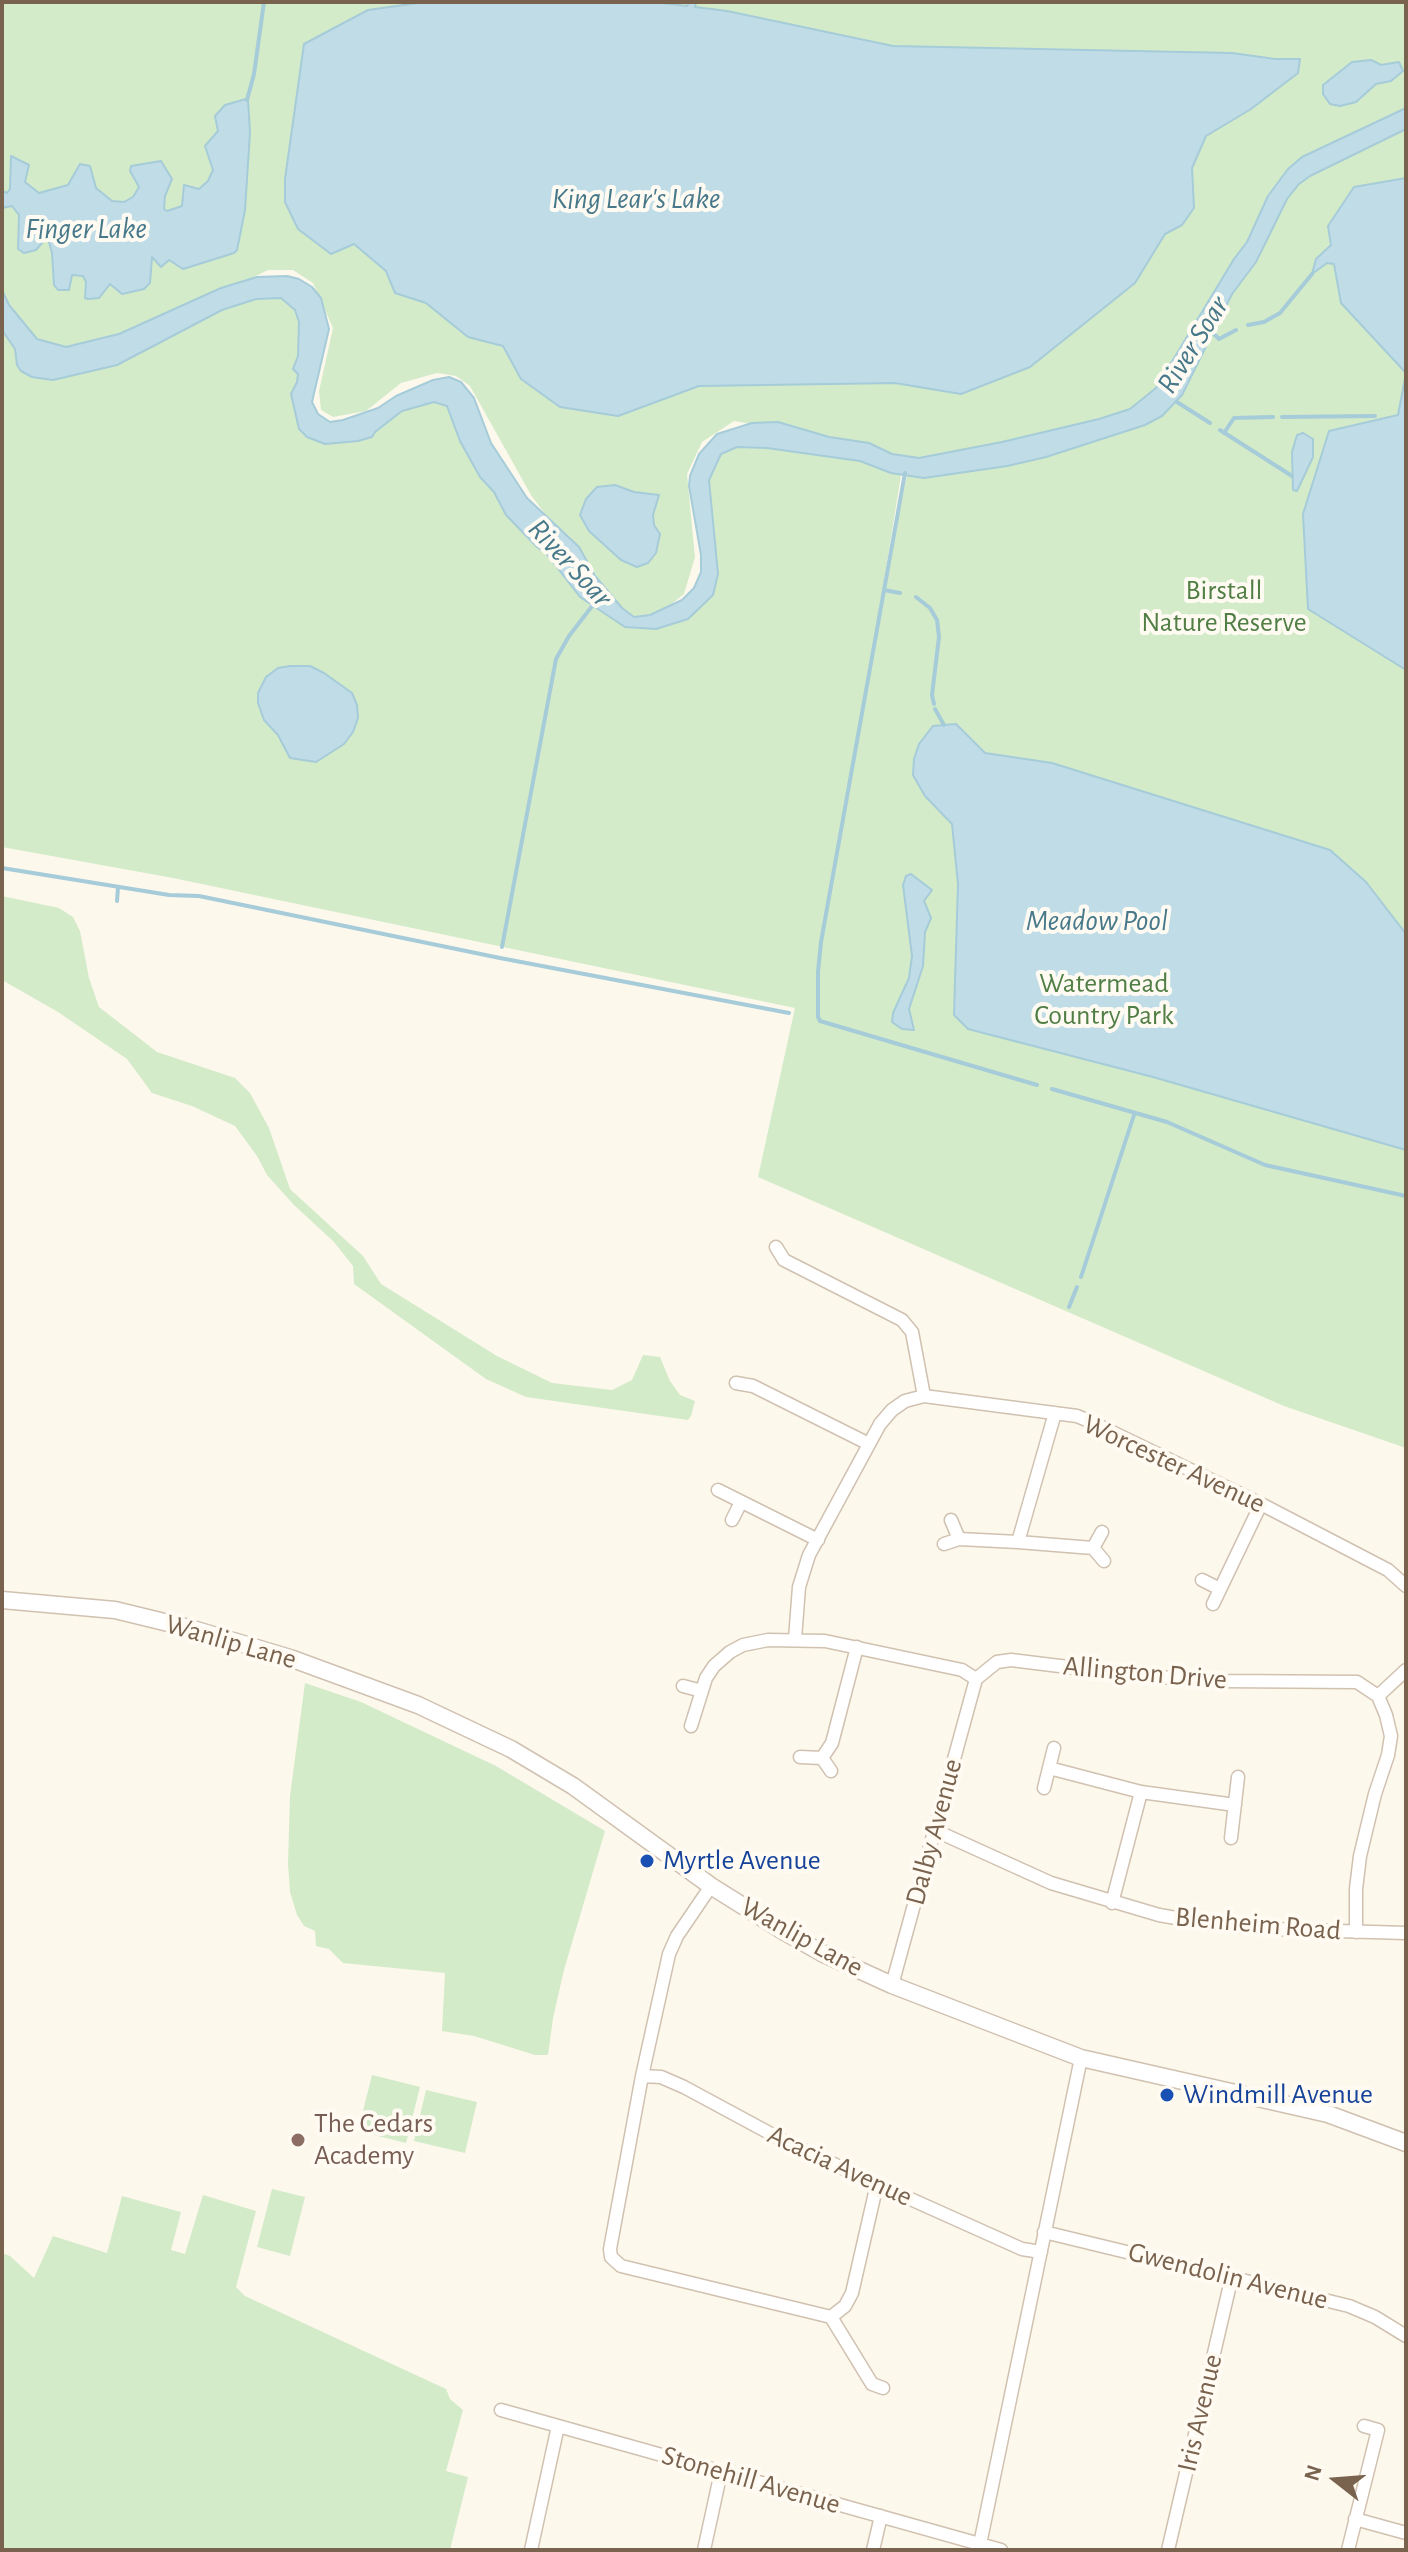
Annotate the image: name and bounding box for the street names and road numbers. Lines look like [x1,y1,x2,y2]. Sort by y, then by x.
street label: Worcester Avenue [1078,1407,1270,1521]
street label: Wanlip Lane [162,1607,300,1677]
street label: Allington Drive [1062,1649,1228,1697]
street label: Dalby Avenue [898,1755,970,1909]
street label: Wanlip Lane [735,1890,869,1984]
street label: Blenheim Road [1174,1900,1342,1948]
street label: Acacia Avenue [762,2118,918,2214]
street label: Gwendolin Avenue [1125,2235,1331,2317]
street label: Iris Avenue [1170,2351,1230,2475]
street label: Stonehill Avenue [658,2438,844,2522]

